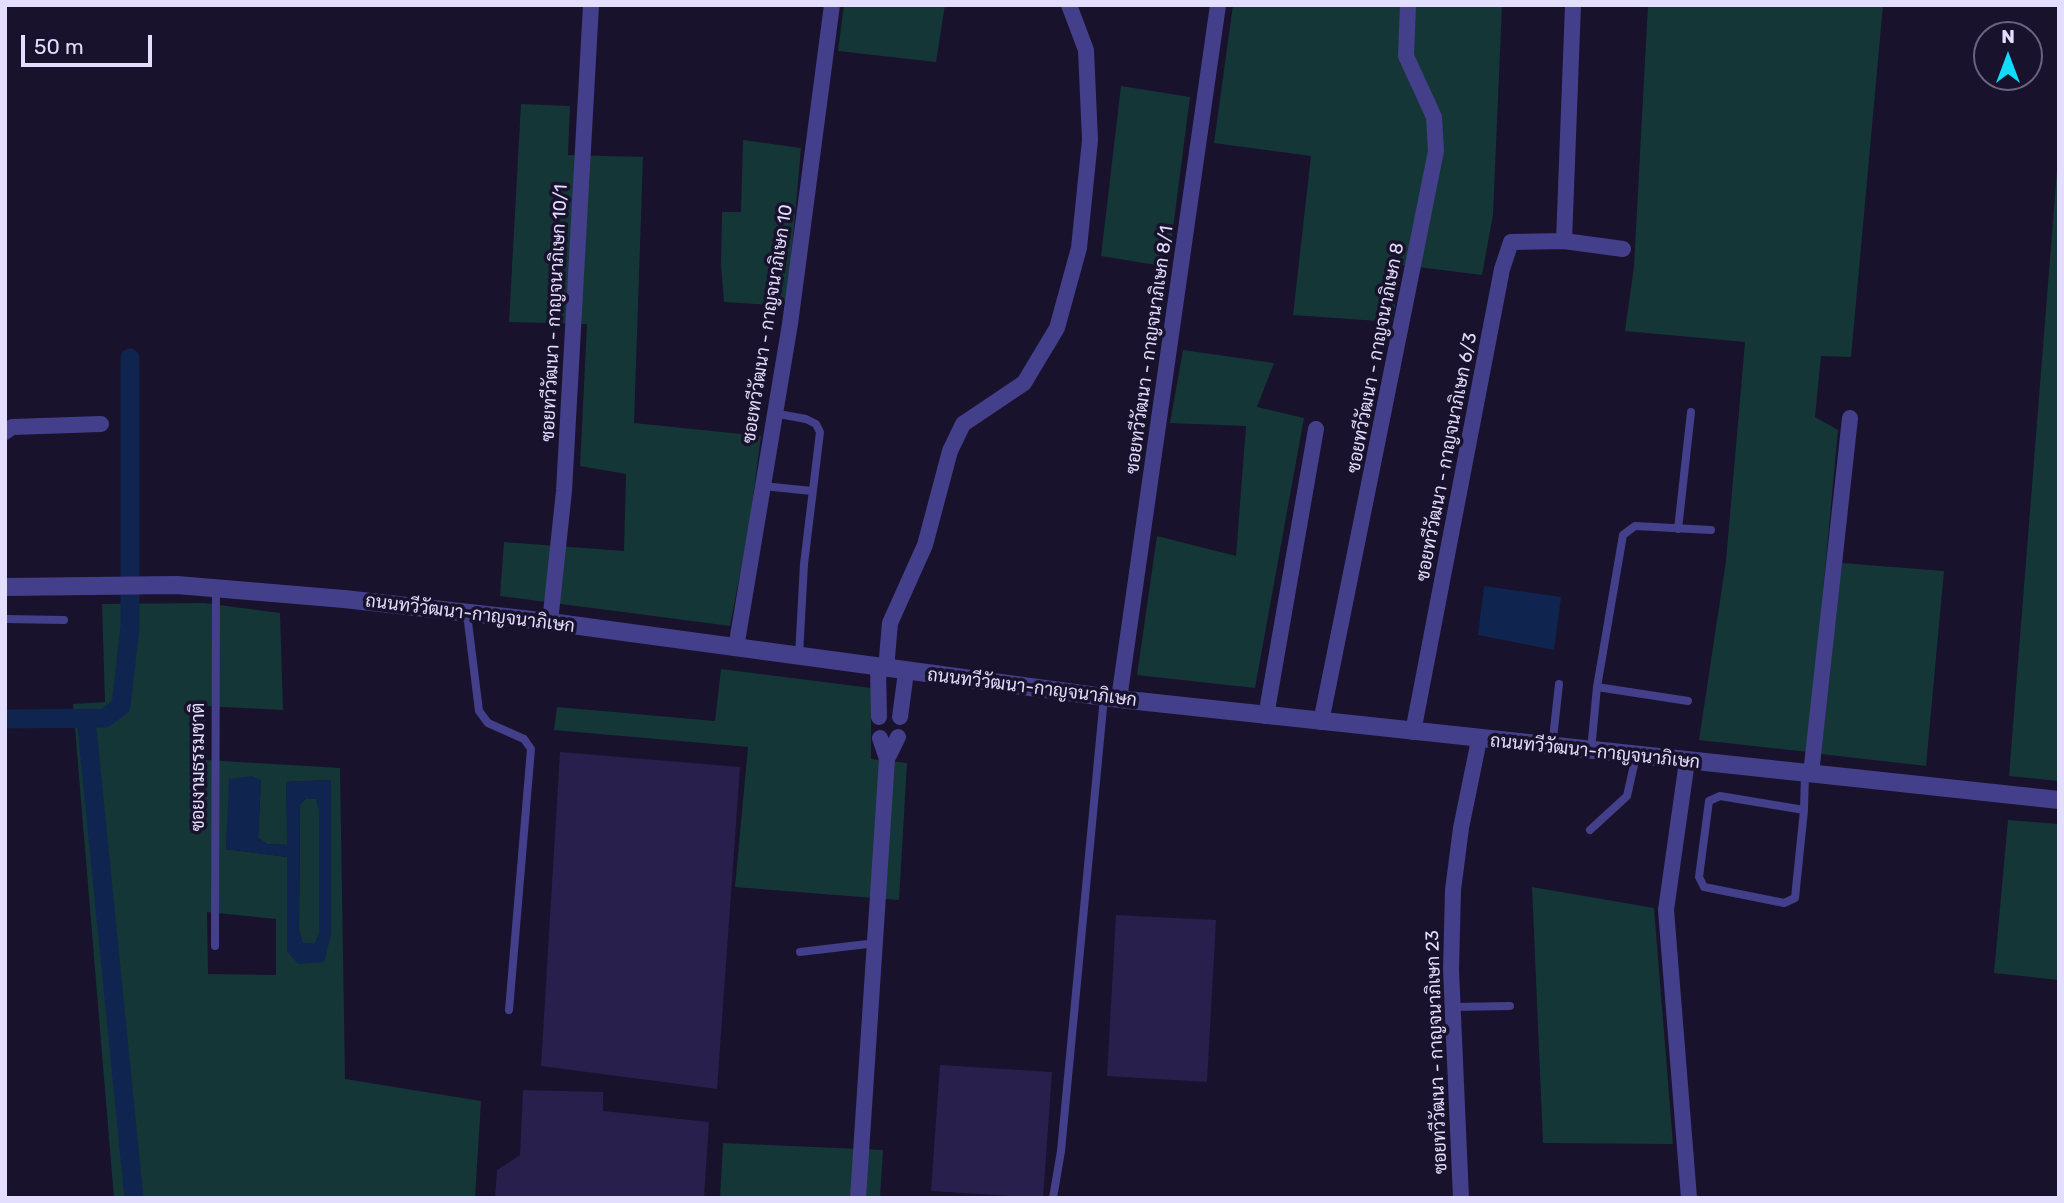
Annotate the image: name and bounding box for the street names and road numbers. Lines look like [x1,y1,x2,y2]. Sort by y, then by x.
street label: ซอยทวีวัฒนา - กาญจนาภิเษก 10/1 [537,184,573,442]
street label: ซอยทวีวัฒนา - กาญจนาภิเษก 10 [738,203,798,445]
street label: ซอยทวีวัฒนา - กาญจนาภิเษก 8/1 [1122,224,1178,476]
street label: ซอยทวีวัฒนา - กาญจนาภิเษก 8 [1343,241,1409,475]
street label: ซอยทวีวัฒนา - กาญจนาภิเษก 6/3 [1412,331,1482,583]
street label: ถนนทวีวัฒนา-กาญจนาภิเษก [364,590,576,638]
street label: ถนนทวีวัฒนา-กาญจนาภิเษก [926,664,1138,712]
street label: ซอยงามธรรมชาติ [188,703,210,831]
street label: ถนนทวีวัฒนา-กาญจนาภิเษก [1489,730,1701,774]
street label: ซอยทวีวัฒนา - กาญจนาภิเษก 23 [1422,930,1452,1174]

